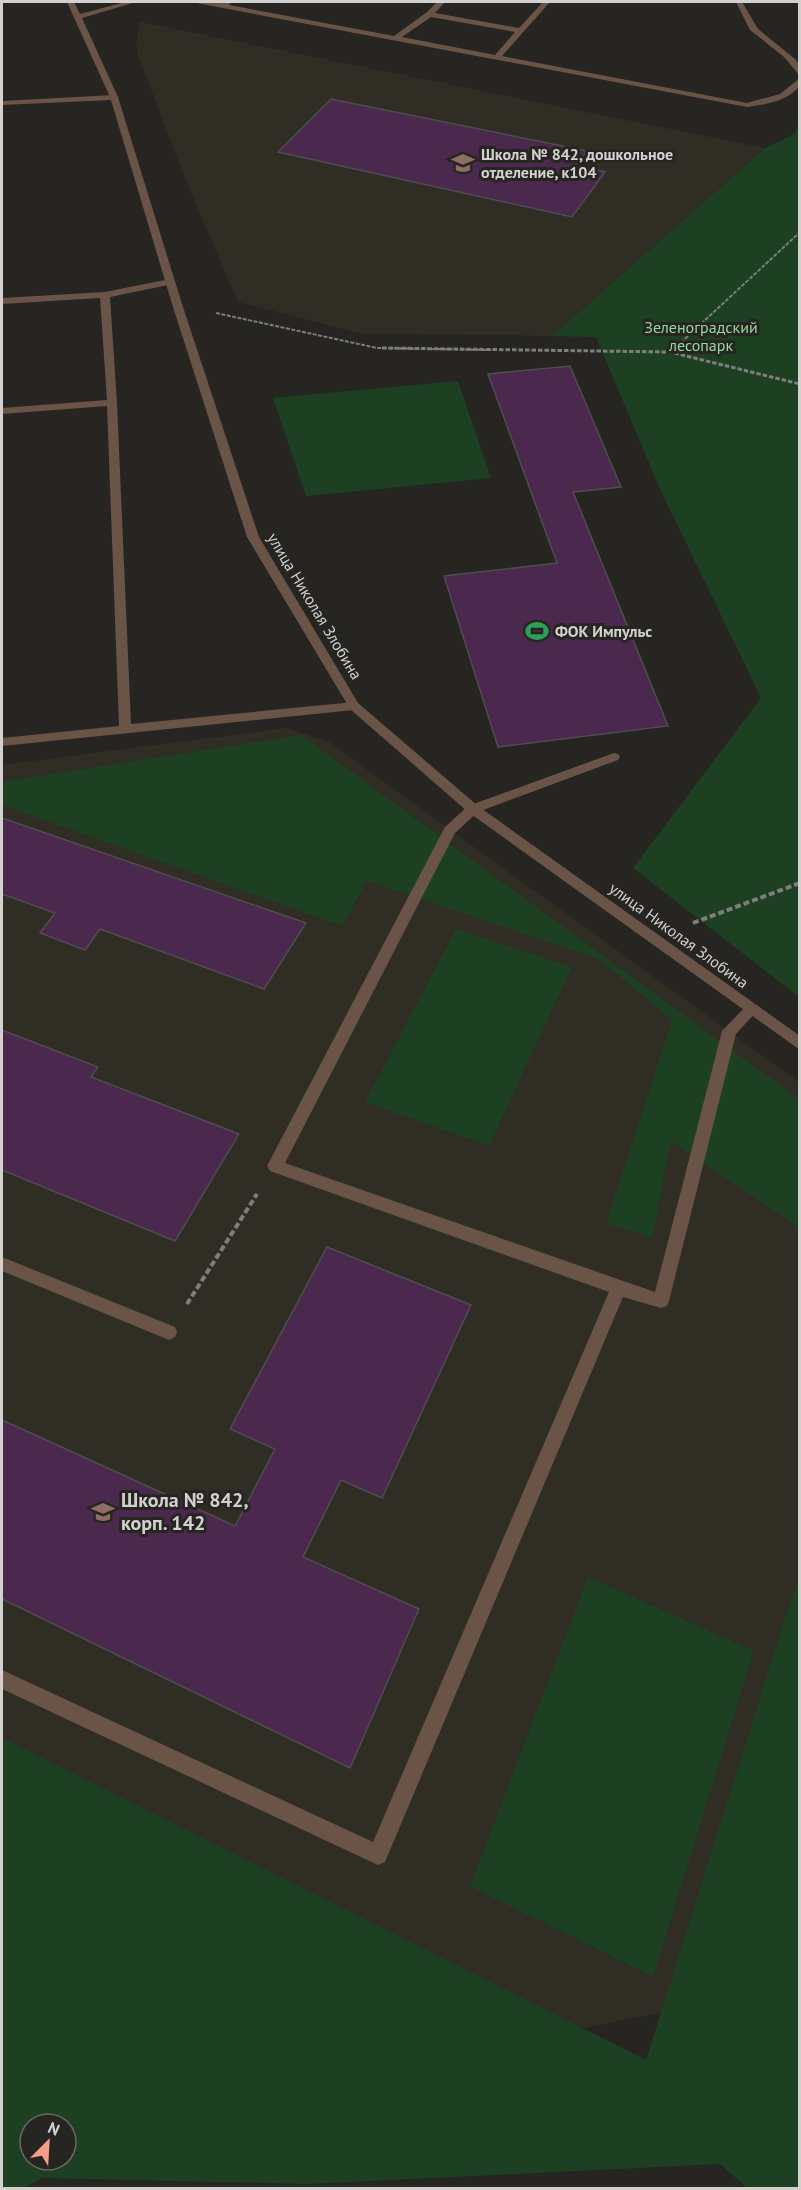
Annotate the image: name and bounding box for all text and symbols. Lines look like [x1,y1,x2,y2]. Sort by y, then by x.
place label: Школа № 842, дошкольное отделение, к104 [481,144,673,182]
school or university icon: Школа № 842, дошкольное отделение, к104 [450,150,476,176]
park label: Зеленоградский лесопарк [644,317,758,355]
street label: улица Николая Злобина [263,529,367,683]
sports icon: ФОК Импульс [524,618,550,644]
place label: ФОК Импульс [555,621,652,641]
street label: улица Николая Злобина [605,878,753,992]
place label: Школа № 842, корп. 142 [121,1487,248,1536]
school or university icon: Школа № 842, корп. 142 [90,1499,116,1525]
north arrow [18,2112,78,2172]
text: N [45,2117,63,2140]

